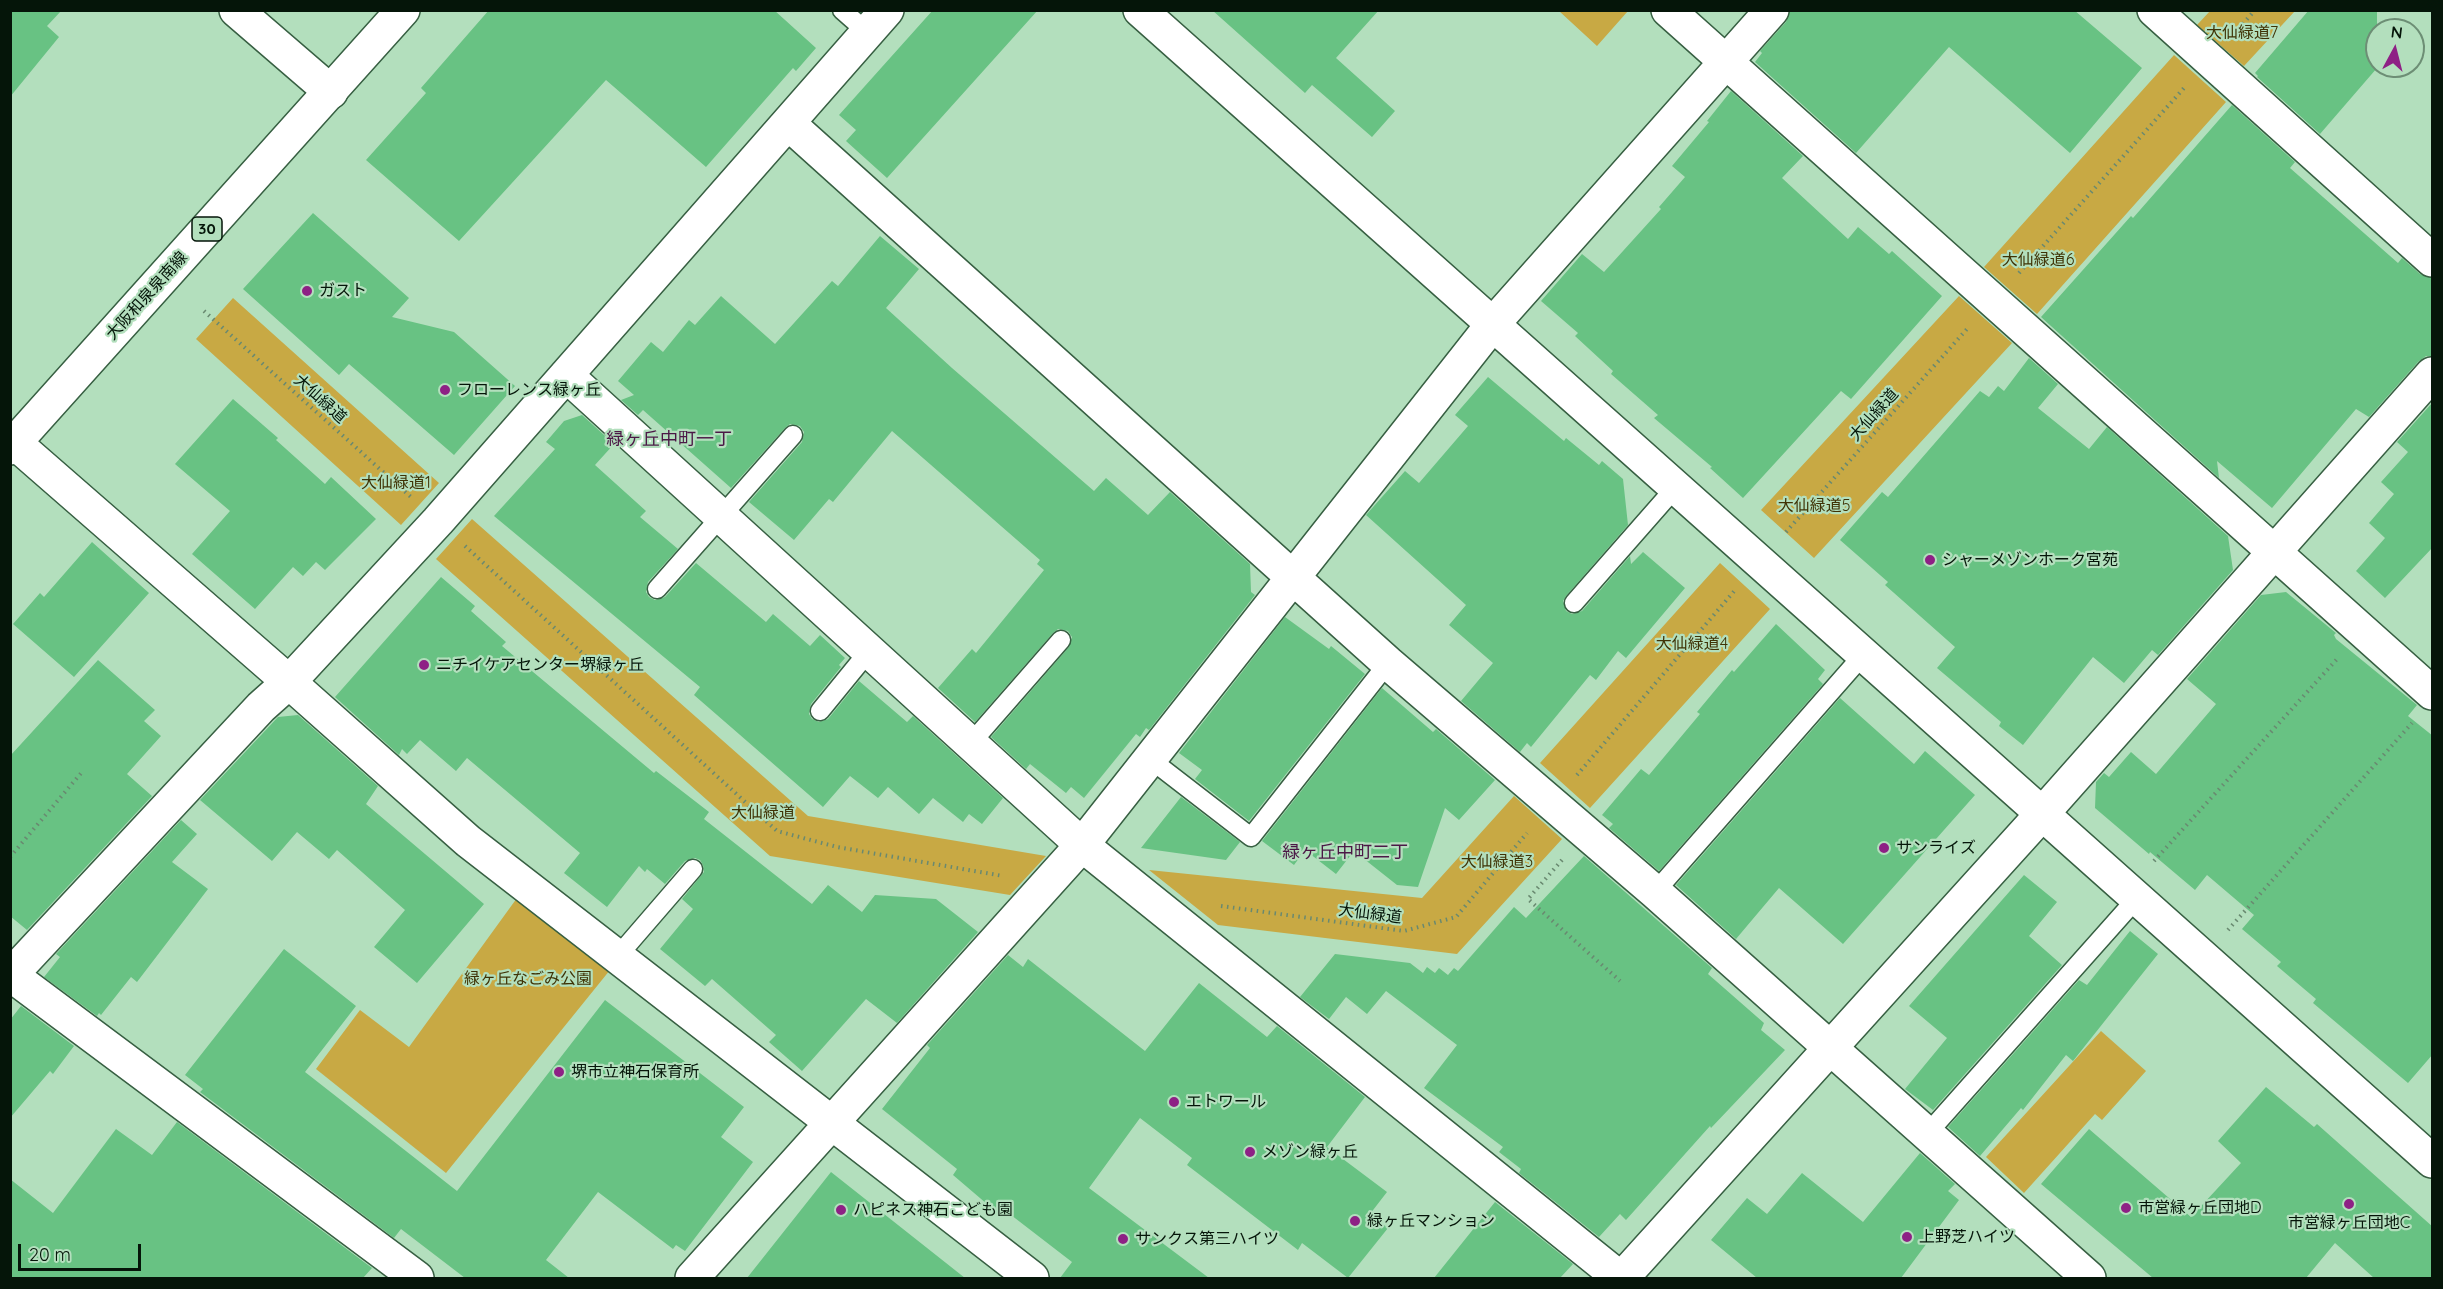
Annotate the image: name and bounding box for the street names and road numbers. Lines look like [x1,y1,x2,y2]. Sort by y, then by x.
road number: 30 [192,217,222,241]
street label: 大阪和泉泉南線 [102,248,192,344]
street label: 大仙緑道 [290,370,350,428]
street label: 大仙緑道 [1845,385,1903,445]
street label: 大仙緑道 [1337,901,1403,927]

